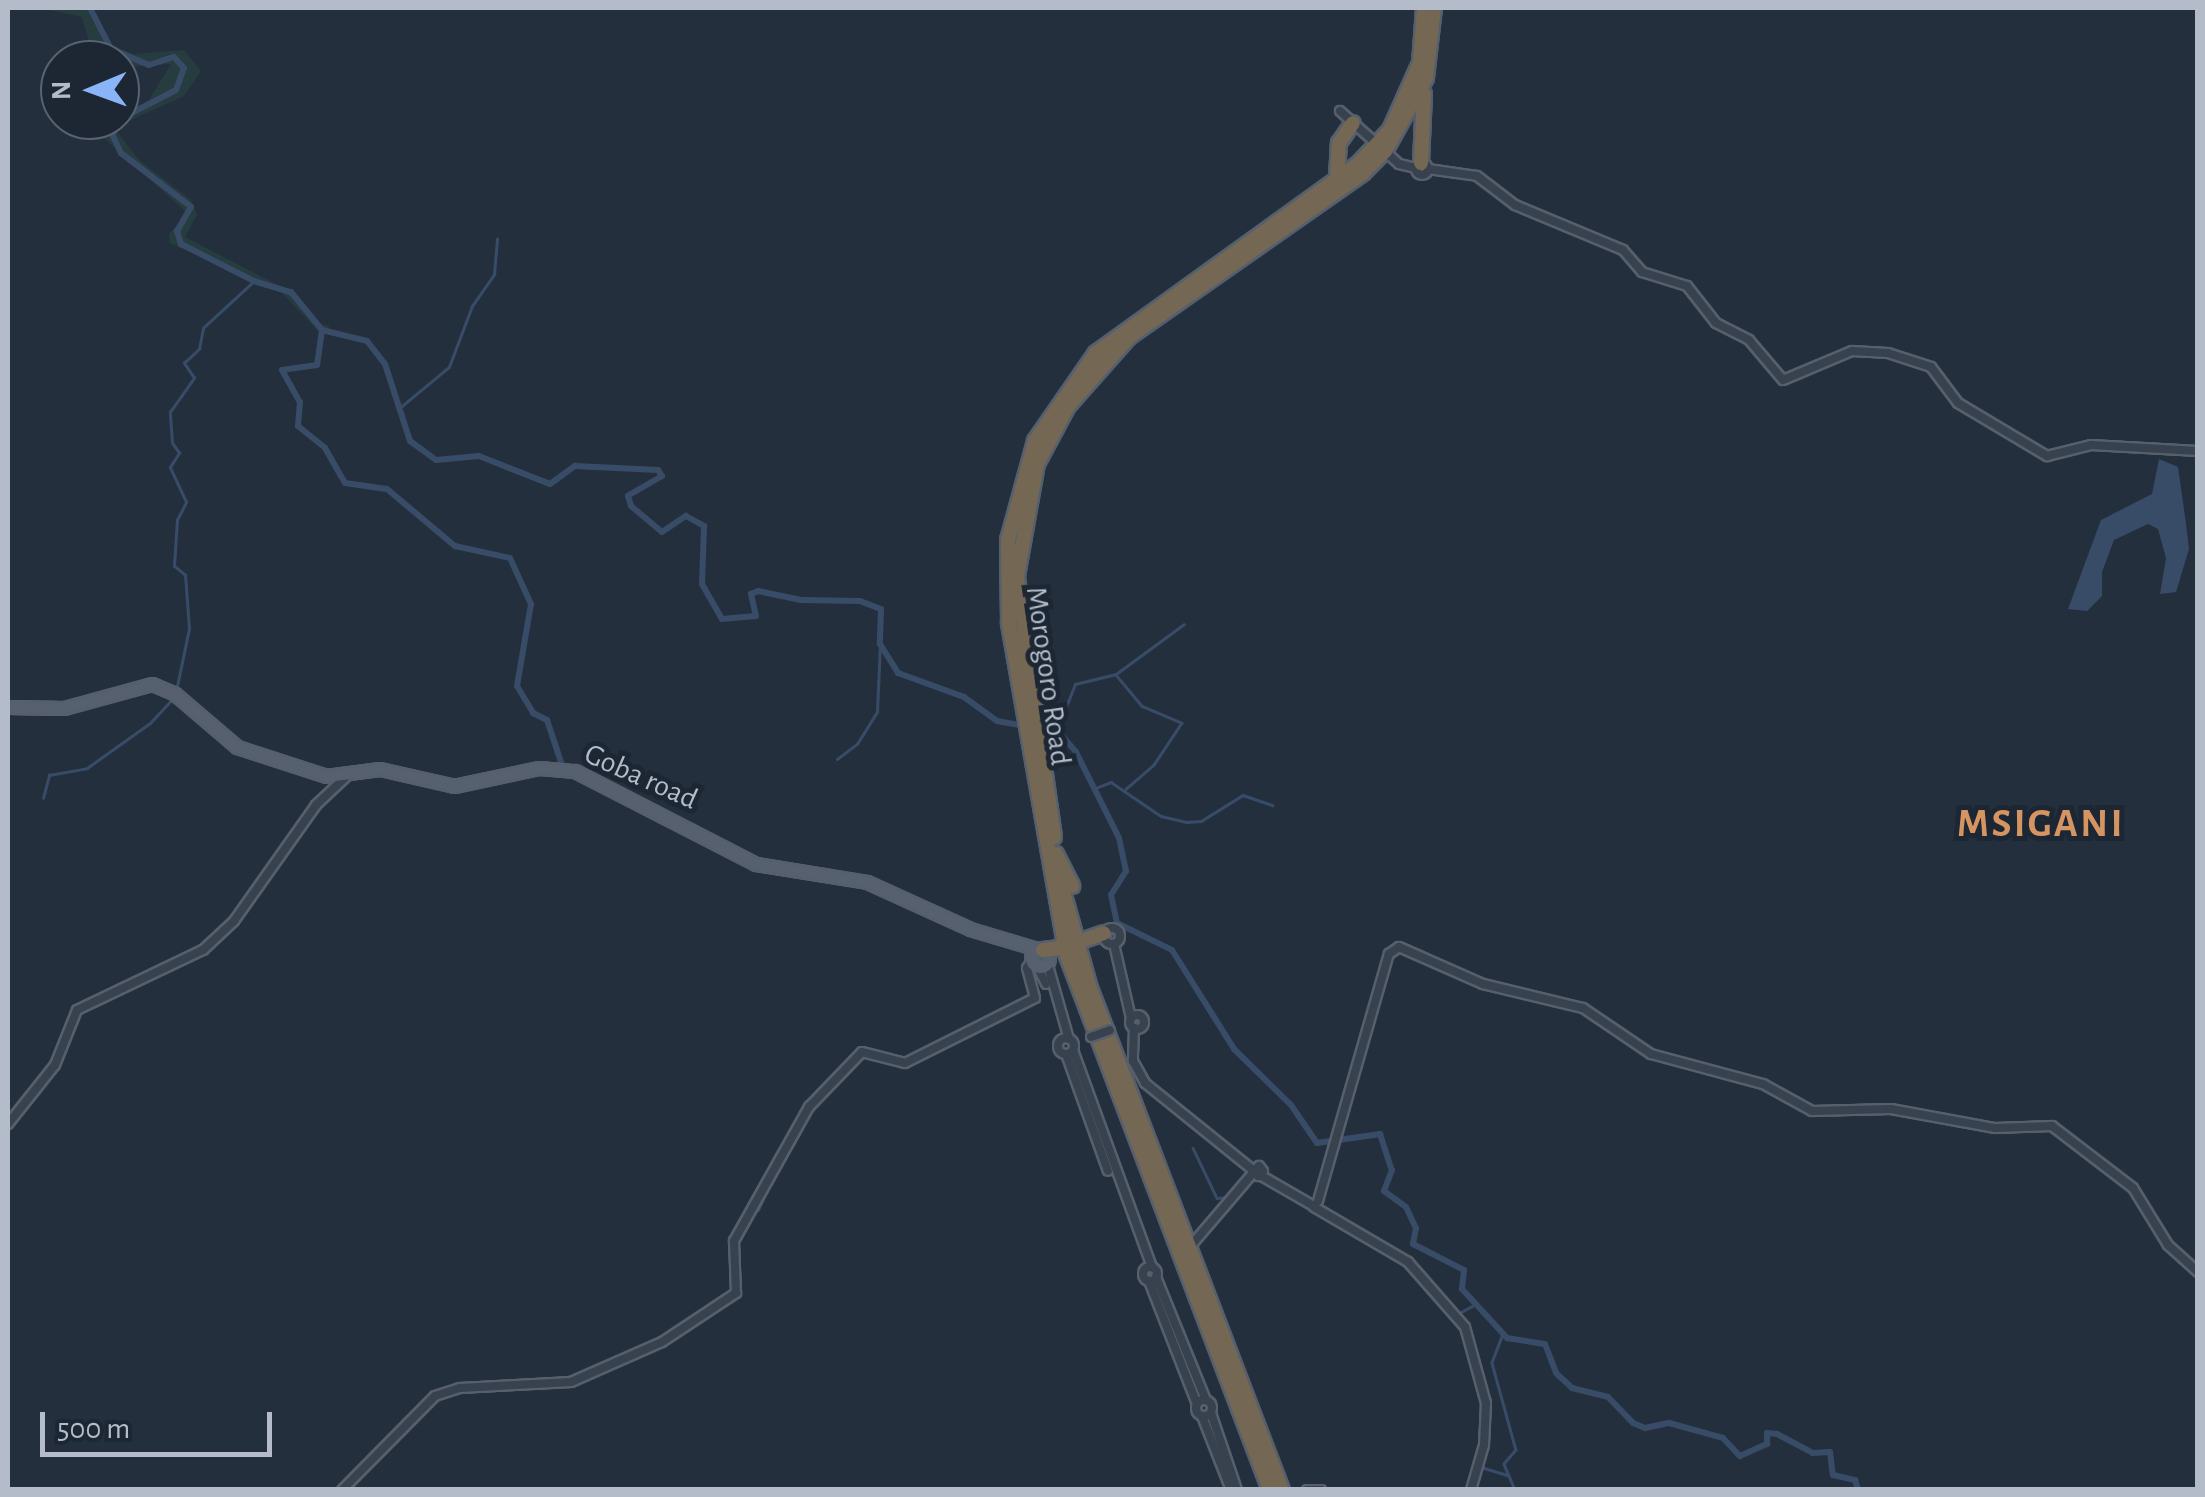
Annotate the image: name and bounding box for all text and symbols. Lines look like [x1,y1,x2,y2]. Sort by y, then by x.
north arrow [40,40,140,140]
text: N [48,81,76,100]
street label: Morogoro Road [1018,584,1078,768]
street label: Goba road [579,736,703,818]
district label: MSIGANI [1957,800,2125,848]
scale bar [45,1392,278,1454]
text: 500 m [57,1414,130,1444]

